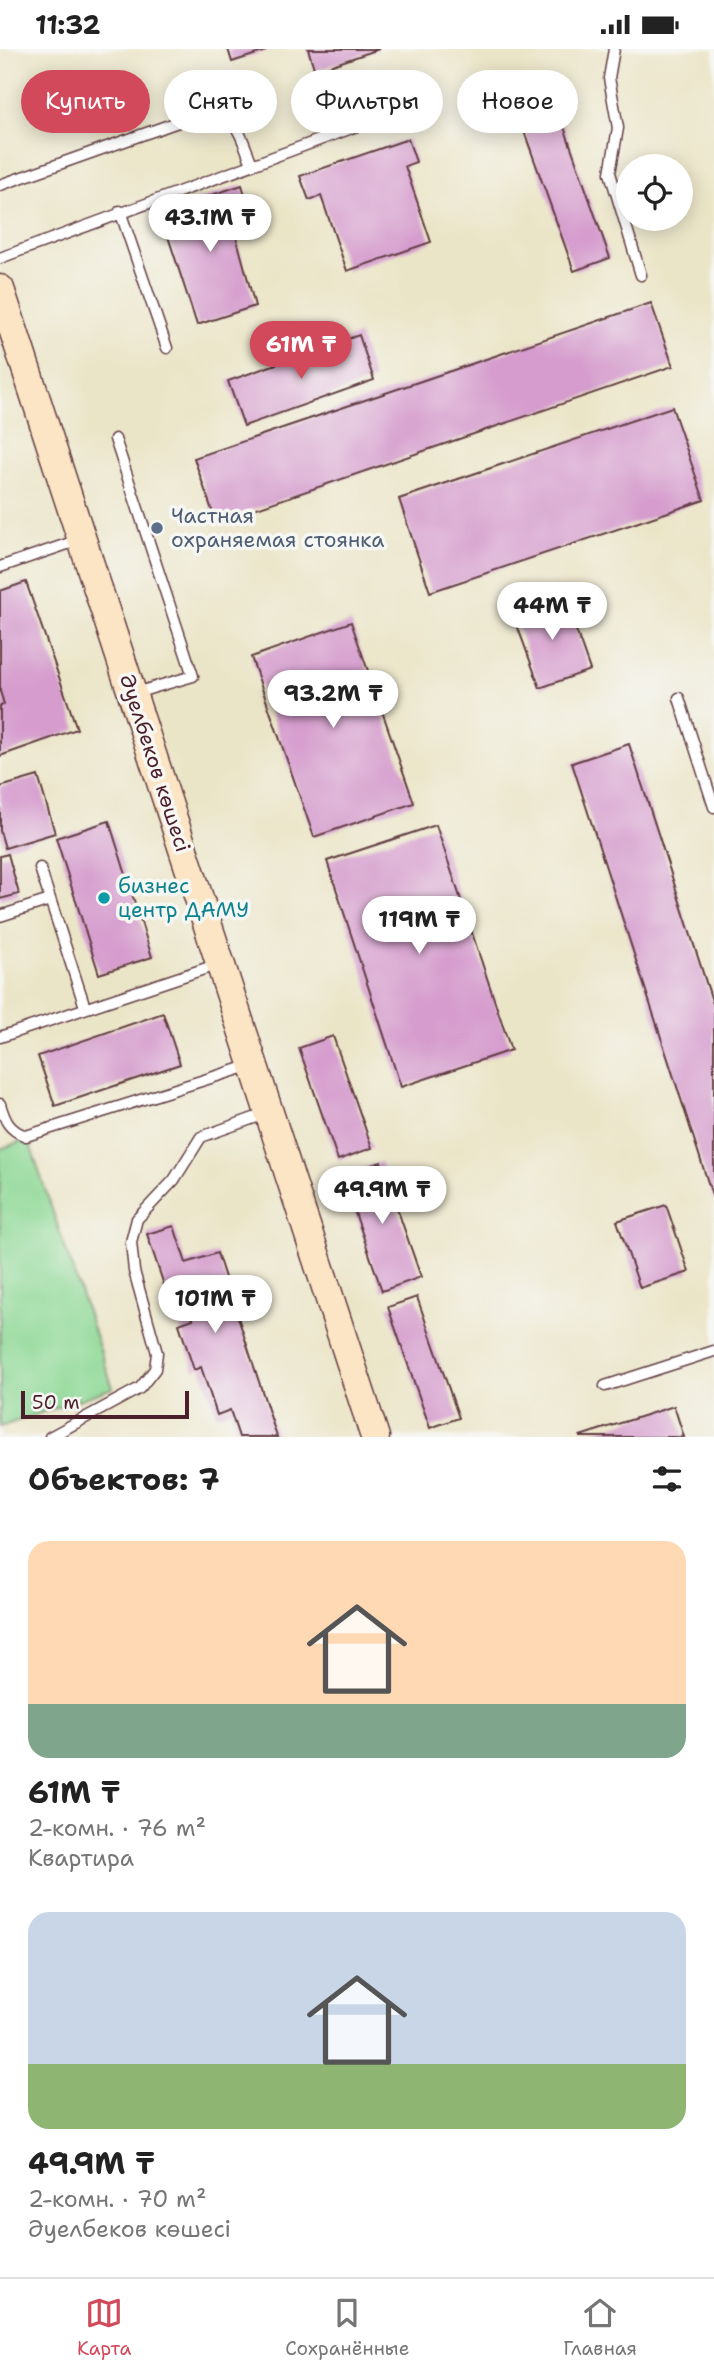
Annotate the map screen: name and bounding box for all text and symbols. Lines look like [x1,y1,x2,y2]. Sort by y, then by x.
text: 11:32 [35,7,100,42]
chip: Купить [21,70,150,133]
chip: Снять [164,70,277,133]
chip: Фильтры [291,70,443,133]
chip: Новое [457,70,578,133]
map controls [616,154,693,231]
button: locate [616,154,693,231]
pin: 43.1M ₸ [145,195,275,254]
text: 43.1M ₸ [164,202,256,232]
pin: 61M ₸ [252,321,350,381]
text: 61M ₸ [266,329,336,359]
place label: Частная охраняемая стоянка [171,502,384,554]
marker: Частная охраняемая стоянка [149,520,165,536]
pin: 44M ₸ [503,583,601,642]
text: 44M ₸ [513,590,591,620]
street label: Әуелбеков көшесі [113,671,197,855]
pin: 93.2M ₸ [268,671,398,730]
text: 93.2M ₸ [283,678,383,708]
place label: бизнес центр ДАМУ [118,872,249,924]
marker: бизнес центр ДАМУ [96,890,112,906]
pin: 119M ₸ [362,897,476,956]
text: 119M ₸ [378,904,460,934]
pin: 49.9M ₸ [317,1167,447,1226]
text: 49.9M ₸ [334,1174,430,1204]
pin: 101M ₸ [158,1275,272,1335]
text: 101M ₸ [174,1283,256,1313]
scale bar [21,1388,189,1420]
text: 50 m [32,1390,80,1415]
text: Объектов: 7 [28,1459,220,1500]
icon: filters [648,1460,686,1498]
icon: home [294,1586,420,1712]
text: 61M ₸ [28,1772,120,1813]
text: 2-комн. · 76 m² [28,1813,206,1843]
text: Квартира [28,1843,134,1873]
icon: home [294,1957,420,2083]
text: 49.9M ₸ [28,2143,154,2184]
text: 2-комн. · 70 m² [28,2184,207,2214]
text: Әуелбеков көшесі [28,2214,231,2244]
tab: Карта [77,2294,131,2361]
tab: Сохранённые [285,2294,409,2361]
tab: Главная [563,2294,637,2361]

